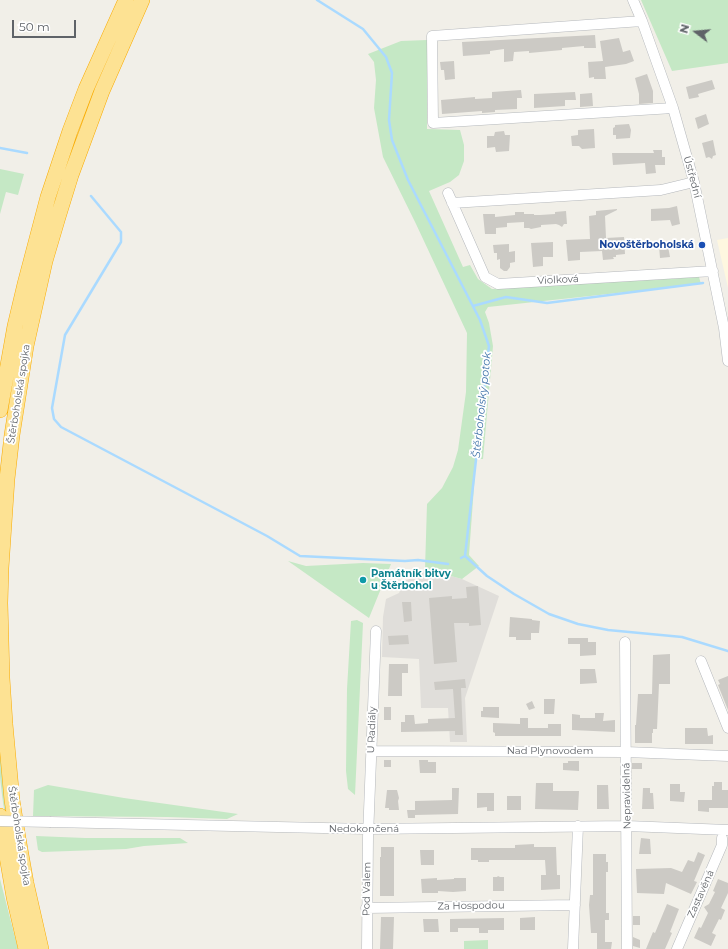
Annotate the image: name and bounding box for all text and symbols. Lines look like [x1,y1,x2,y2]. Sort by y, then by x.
scale bar [14,12,78,38]
north arrow [676,12,716,52]
text: 50 m [19,19,50,34]
text: N [677,22,692,35]
street label: Ústřední [681,155,703,199]
place label: Novoštěrboholská [599,239,694,251]
marker: Novoštěrboholská [697,240,707,250]
street label: Violková [537,273,579,287]
street label: Štěrboholská spojka [5,343,33,445]
water label: Štěrboholský potok [470,352,494,458]
place label: Památník bitvy u Štěrbohol [371,568,451,592]
marker: Památník bitvy u Štěrbohol [358,575,368,585]
street label: U Radiály [365,706,379,754]
street label: Nad Plynovodem [507,745,593,757]
street label: Nepravidelná [620,763,634,829]
street label: Štěrboholská spojka [5,785,33,887]
street label: Nedokončená [329,823,399,835]
street label: Pod Valem [361,862,373,916]
street label: Zastavěná [685,868,717,920]
street label: Za Hospodou [437,899,505,913]

